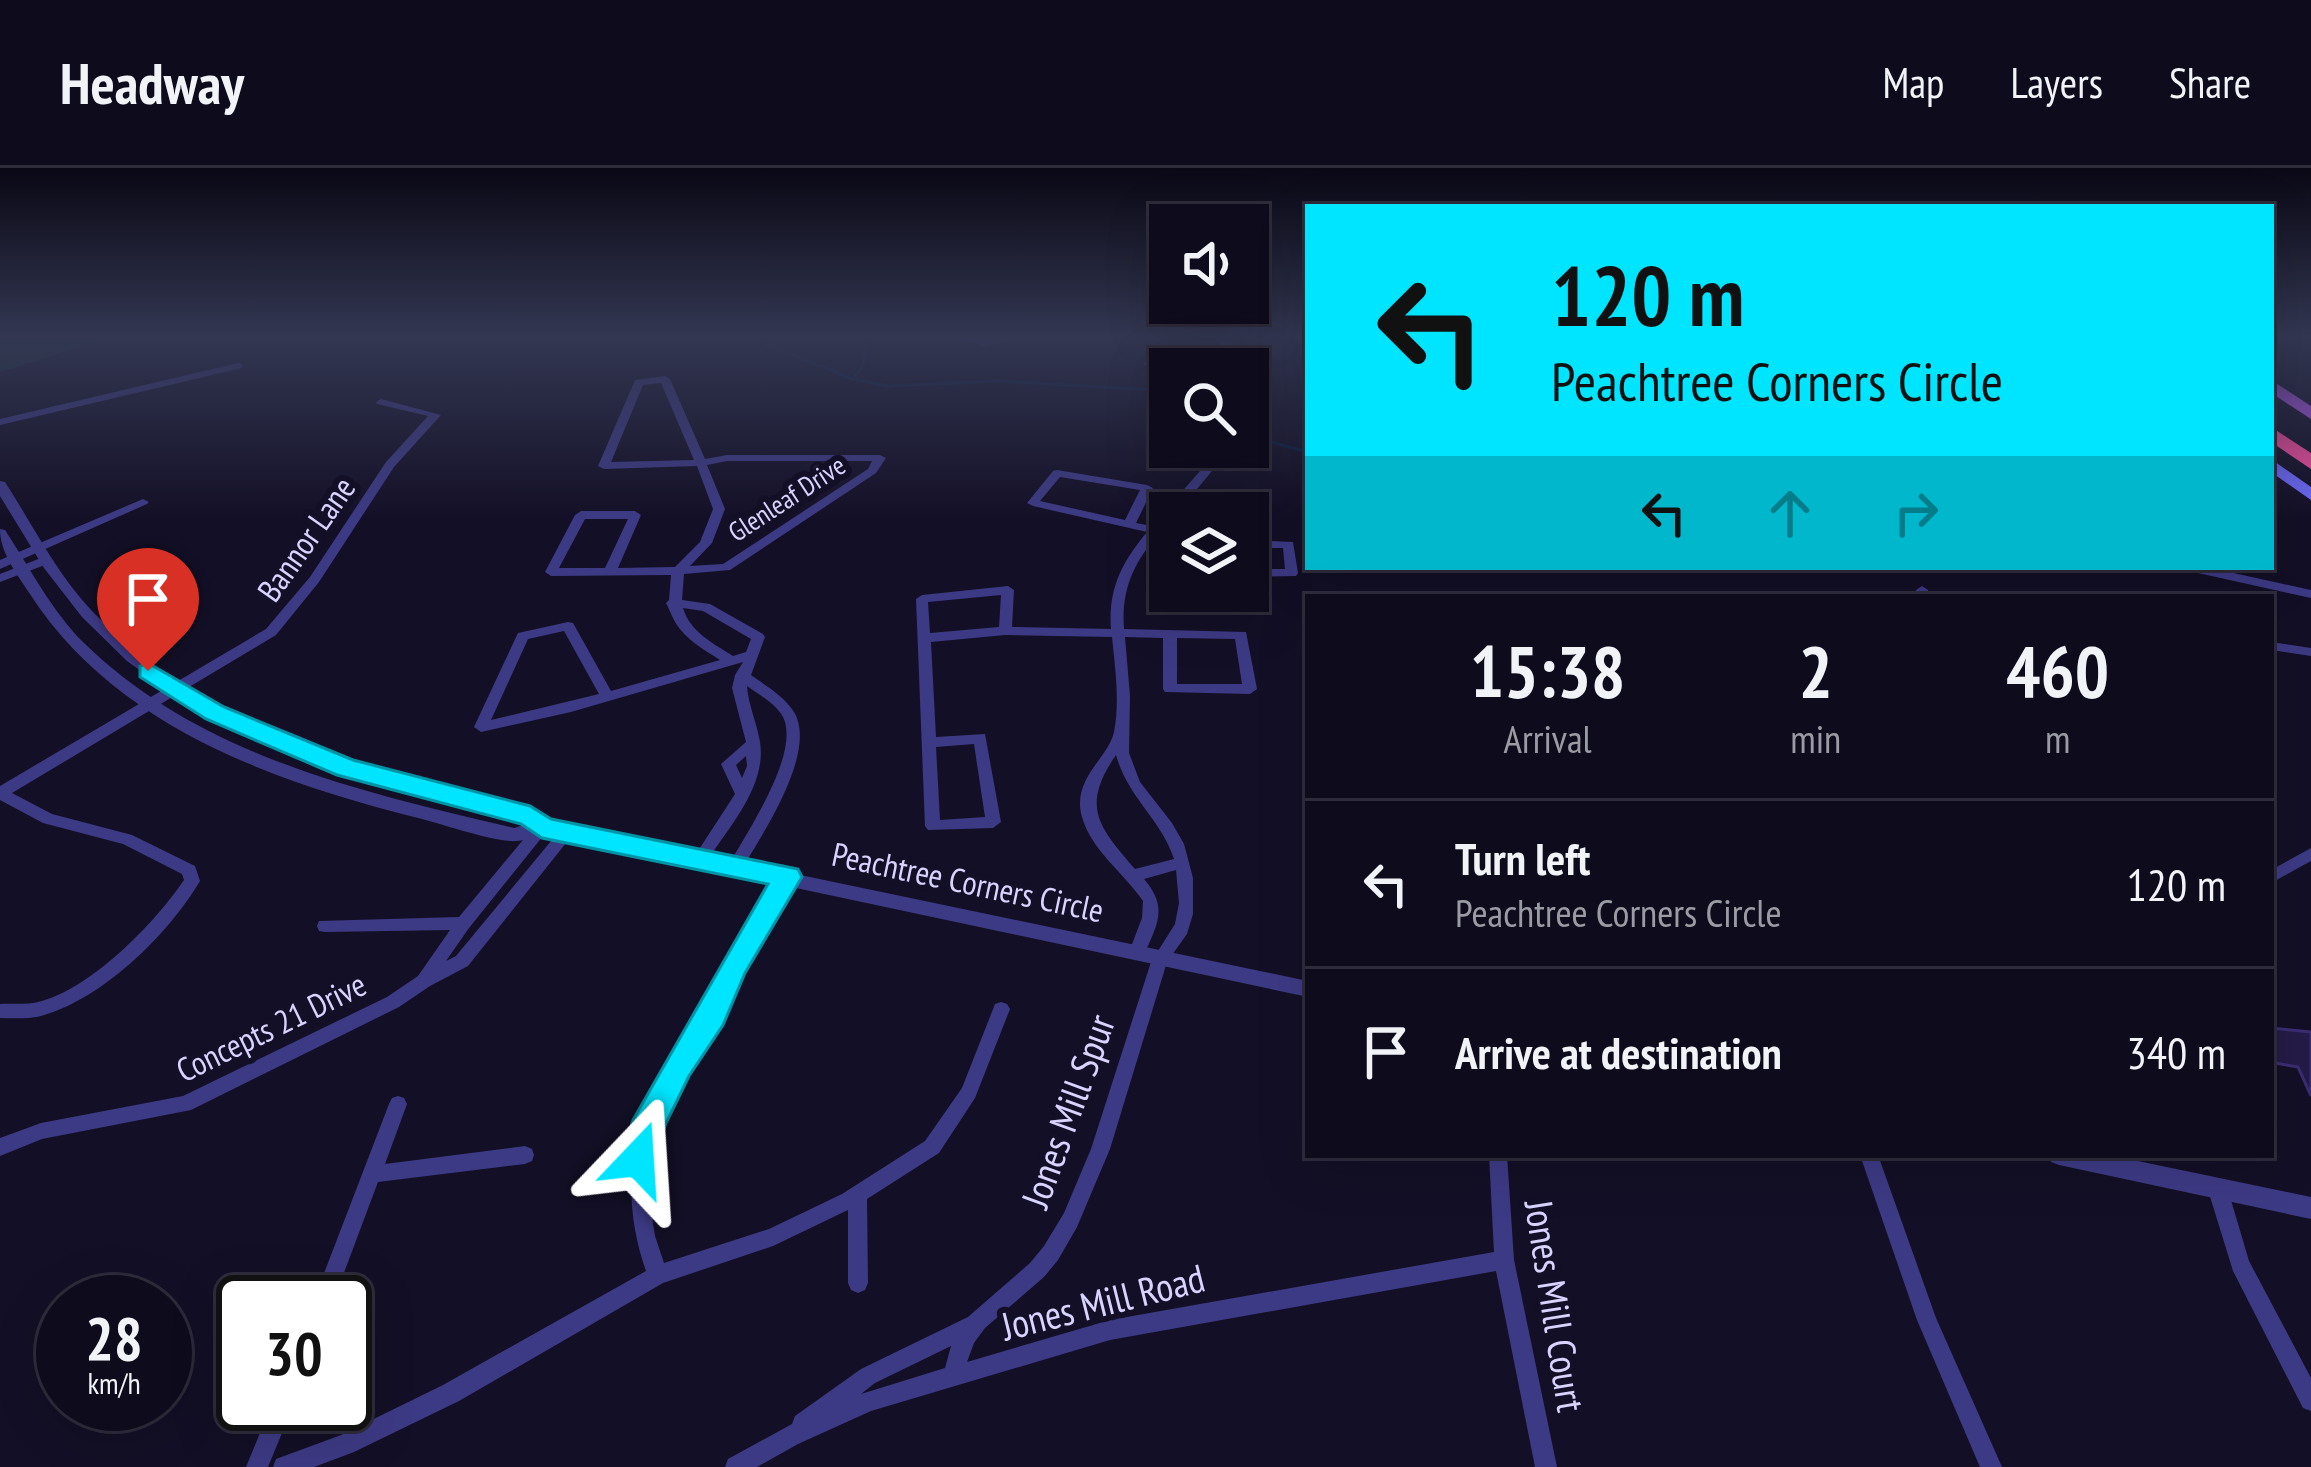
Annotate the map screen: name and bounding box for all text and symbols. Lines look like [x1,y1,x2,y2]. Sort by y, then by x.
text: Headway [60,46,244,120]
text: Map [1883,55,1944,110]
text: Layers [2010,55,2103,110]
text: Share [2169,55,2251,110]
map controls [1149,204,1269,612]
button: sound [1149,204,1269,324]
text: 120 m [1551,240,1744,349]
icon: left [1353,252,1509,408]
text: Peachtree Corners Circle [1551,346,2003,416]
button: search [1149,348,1269,468]
street label: Glenleaf Drive [722,448,851,549]
street label: Bannor Lane [247,468,364,609]
icon: left [1631,480,1697,546]
icon: ahead [1757,480,1823,546]
icon: right [1883,480,1949,546]
button: layers [1149,492,1269,612]
pin [97,548,199,671]
icon: arrive [115,566,181,632]
text: 15:38 [1470,624,1626,717]
text: 2 [1799,624,1833,717]
text: 460 [2006,624,2109,717]
text: Arrival [1504,713,1592,764]
text: min [1790,713,1841,764]
text: m [2045,713,2070,764]
text: Turn left [1455,829,1590,887]
street label: Peachtree Corners Circle [828,832,1108,931]
icon: left [1353,851,1419,917]
text: 120 m [2126,855,2226,913]
text: Peachtree Corners Circle [1455,887,1782,938]
street label: Concepts 21 Drive [169,962,373,1091]
street label: Jones Mill Spur [1008,1007,1126,1216]
icon: arrive [1353,1019,1419,1085]
text: Arrive at destination [1455,1023,1782,1081]
text: 340 m [2126,1023,2226,1081]
position arrow [575,1096,701,1222]
street label: Jones Mill Court [1513,1194,1597,1416]
street label: Jones Mill Road [994,1252,1210,1352]
speed limit sign: 30 [216,1275,372,1431]
text: 28 [85,1299,143,1377]
text: km/h [87,1363,141,1402]

